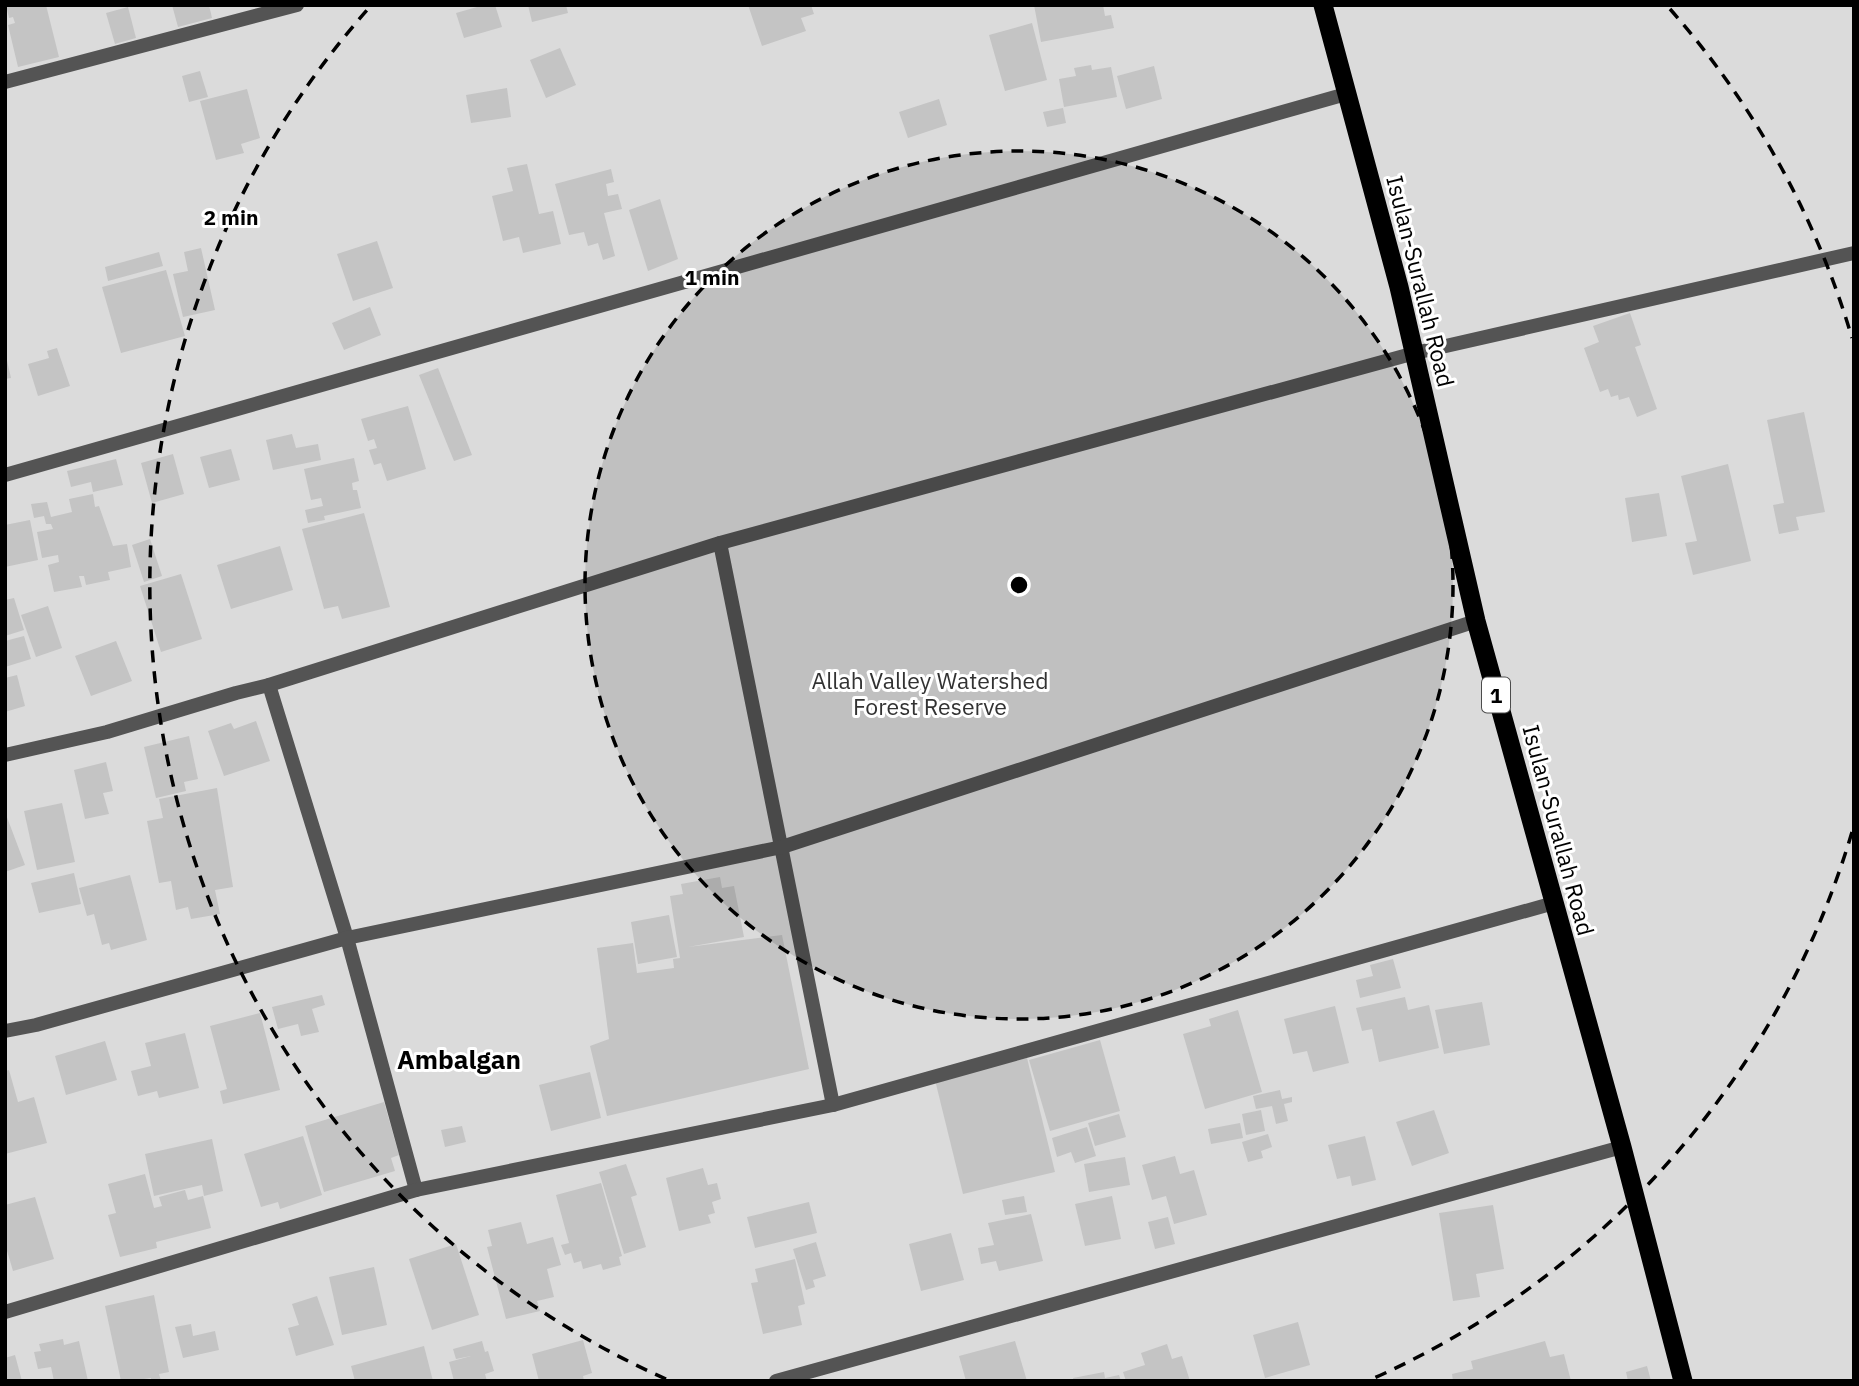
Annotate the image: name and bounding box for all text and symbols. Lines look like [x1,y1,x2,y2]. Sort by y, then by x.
street label: Isulan-Surallah Road [1380,172,1462,390]
text: 2 min [204,203,258,231]
text: 1 min [685,263,739,291]
centre of rings [1007,573,1031,597]
park label: Allah Valley Watershed Forest Reserve [811,665,1049,721]
road number: 1 [1482,678,1510,712]
street label: Isulan-Surallah Road [1516,721,1602,939]
district label: Ambalgan [397,1042,521,1076]

